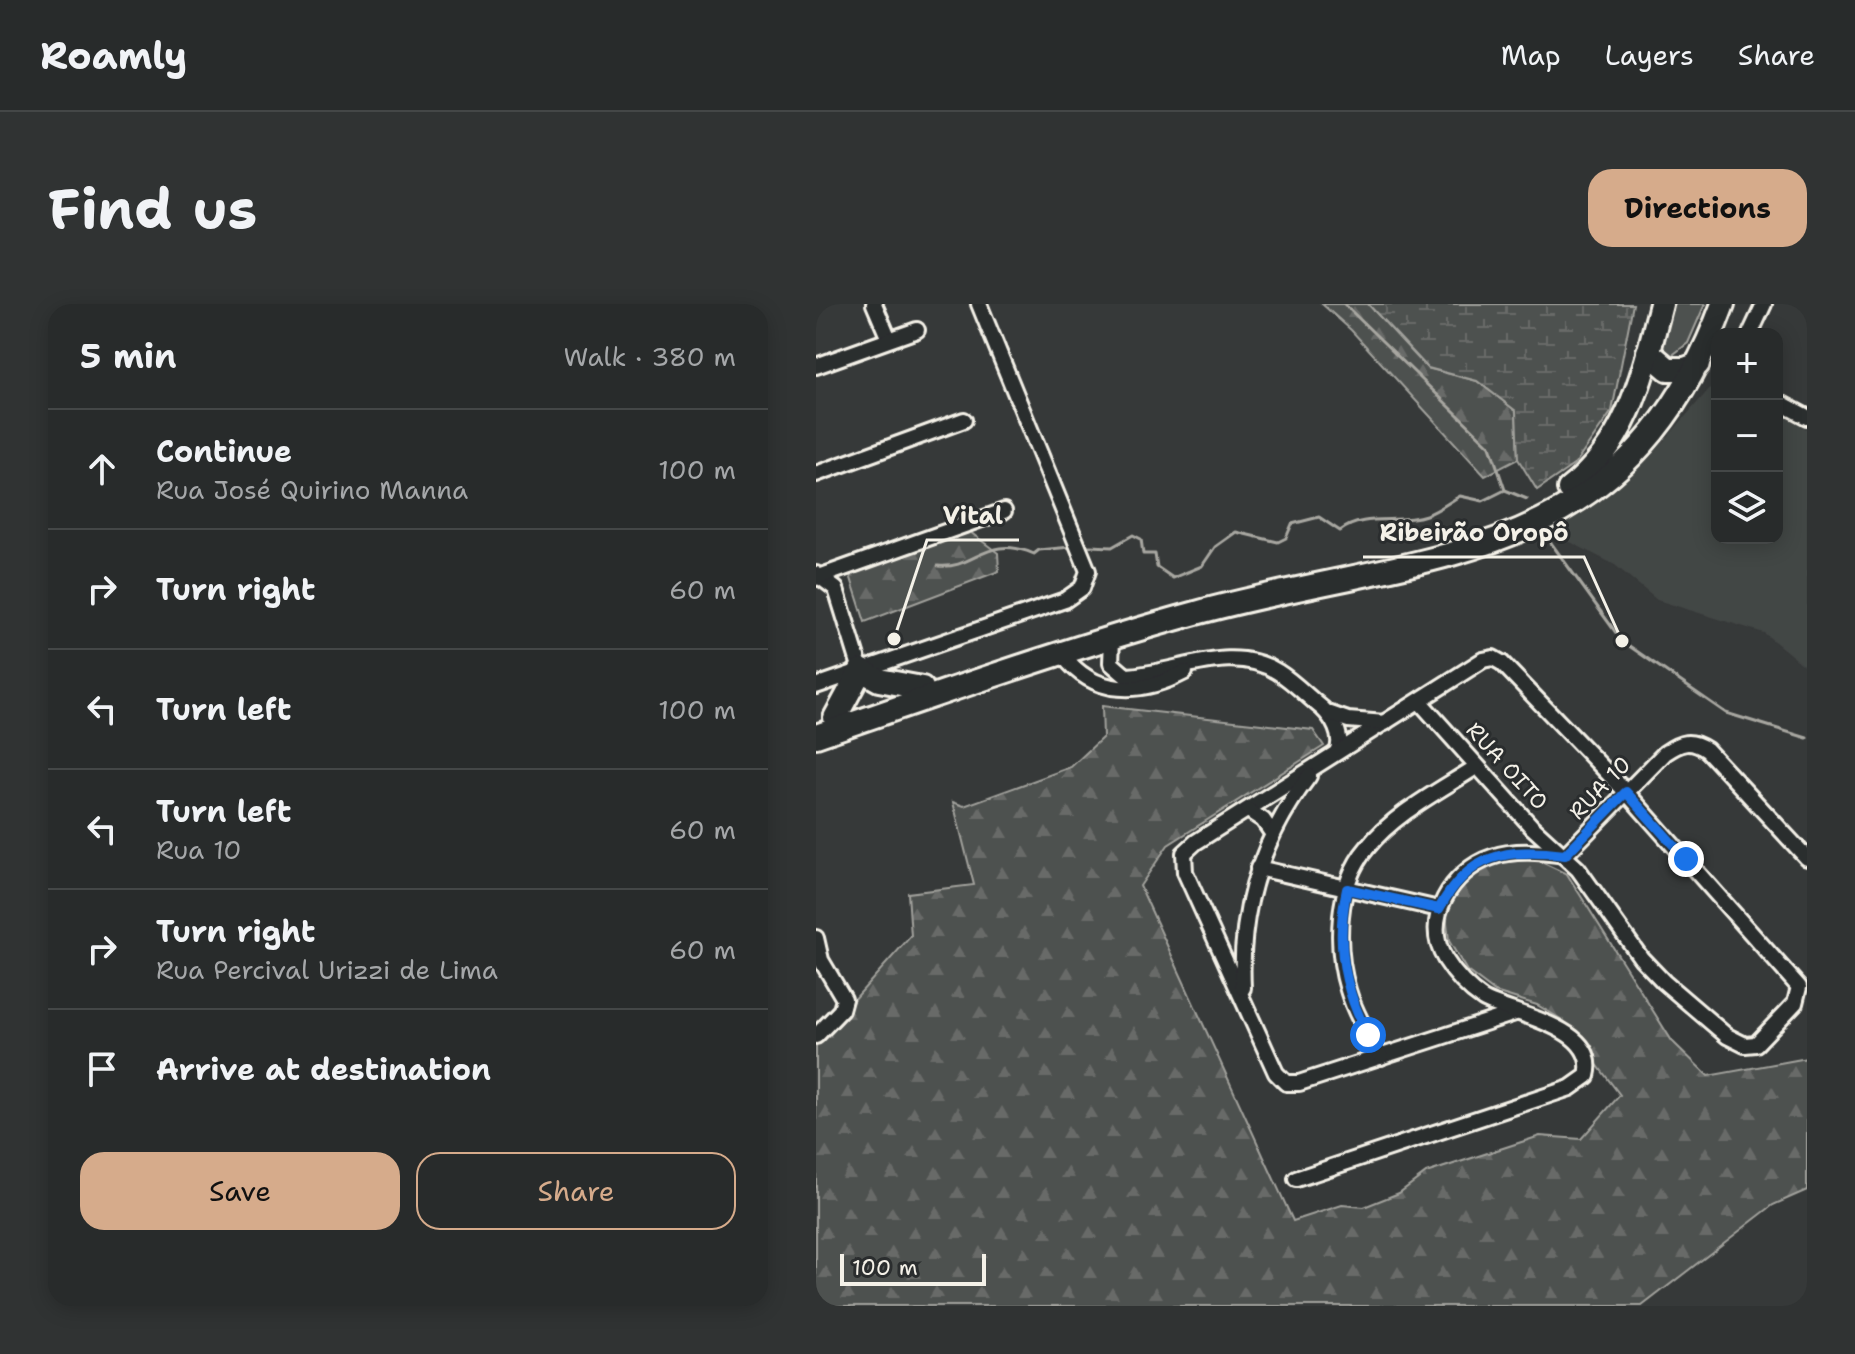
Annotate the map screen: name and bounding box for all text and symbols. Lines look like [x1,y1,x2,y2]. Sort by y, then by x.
text: Roamly [40,30,187,81]
text: Map [1501,36,1561,74]
text: Layers [1605,36,1694,74]
text: Share [1738,36,1815,74]
button: Directions [1588,169,1807,247]
text: Find us [48,171,257,246]
map controls [1711,328,1783,544]
button: + [1711,328,1783,400]
text: 5 min [80,333,177,379]
text: Walk · 380 m [563,339,736,374]
button: − [1711,400,1783,472]
text: Continue [156,431,292,472]
icon: ahead [80,447,124,491]
text: 100 m [658,452,736,487]
text: Rua José Quirino Manna [156,472,468,507]
button: layers [1711,472,1783,544]
callout: Vital [927,492,1019,540]
text: Vital [943,500,1003,532]
callout: Ribeirão Oropô [1363,509,1584,557]
text: Ribeirão Oropô [1379,517,1569,549]
icon: right [80,567,124,611]
text: Turn right [156,569,315,610]
text: 60 m [669,572,736,607]
icon: left [80,687,124,731]
text: Turn left [156,689,291,730]
text: 100 m [658,692,736,727]
street label: RUA OITO [1460,716,1554,816]
street label: RUA 10 [1563,750,1637,826]
text: Turn left [156,791,291,832]
icon: left [80,807,124,851]
text: 60 m [669,812,736,847]
text: Rua 10 [156,832,242,867]
route end [1668,841,1704,877]
text: Turn right [156,911,315,952]
icon: right [80,927,124,971]
text: 60 m [669,932,736,967]
text: Rua Percival Urizzi de Lima [156,952,498,987]
route start [1350,1017,1386,1053]
icon: arrive [80,1047,124,1091]
text: Arrive at destination [156,1049,491,1090]
button: Save [80,1152,400,1230]
button: Share [416,1152,736,1230]
scale bar [840,1250,986,1286]
text: 100 m [852,1253,918,1282]

